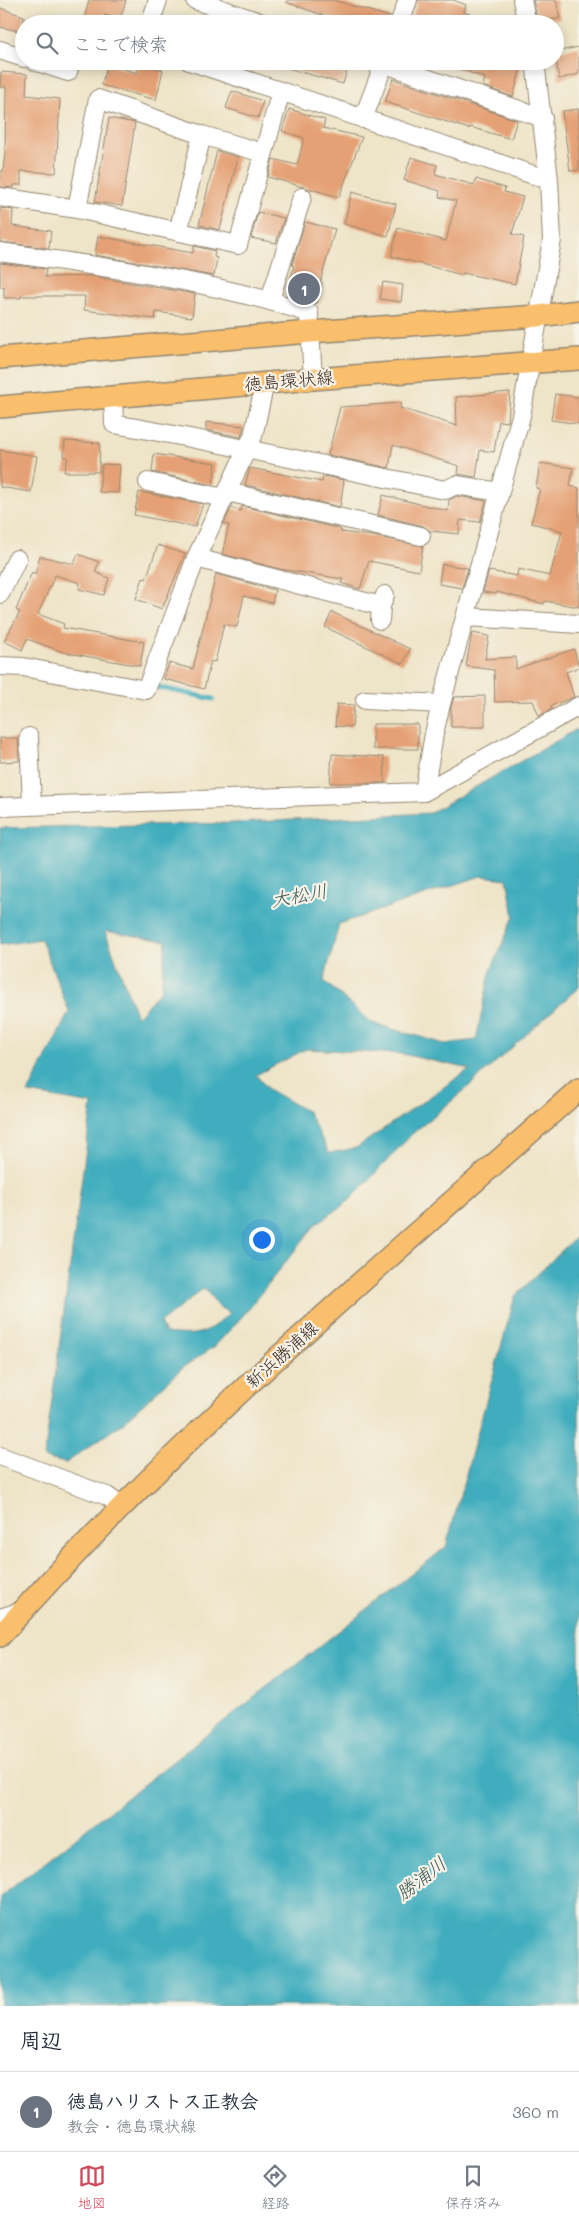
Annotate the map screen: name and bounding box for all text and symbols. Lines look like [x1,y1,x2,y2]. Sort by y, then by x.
search box [15,15,564,70]
icon: search [33,29,61,57]
text: ここで検索 [73,31,168,56]
pin: 1 [288,270,320,308]
street label: 徳島環状線 [243,364,335,396]
water label: 大松川 [269,877,329,912]
your location [249,1227,275,1253]
street label: 新浜勝浦線 [240,1315,323,1393]
water label: 勝浦川 [391,1850,451,1905]
text: 周辺 [20,2026,62,2053]
text: 徳島ハリストス正教会 [67,2088,259,2113]
text: 1 [32,2101,40,2122]
text: 360 m [512,2101,559,2122]
text: 教会 · 徳島環状線 [67,2115,196,2136]
tab: 地図 [78,2162,106,2212]
tab: 経路 [261,2162,289,2212]
tab: 保存済み [445,2162,501,2212]

